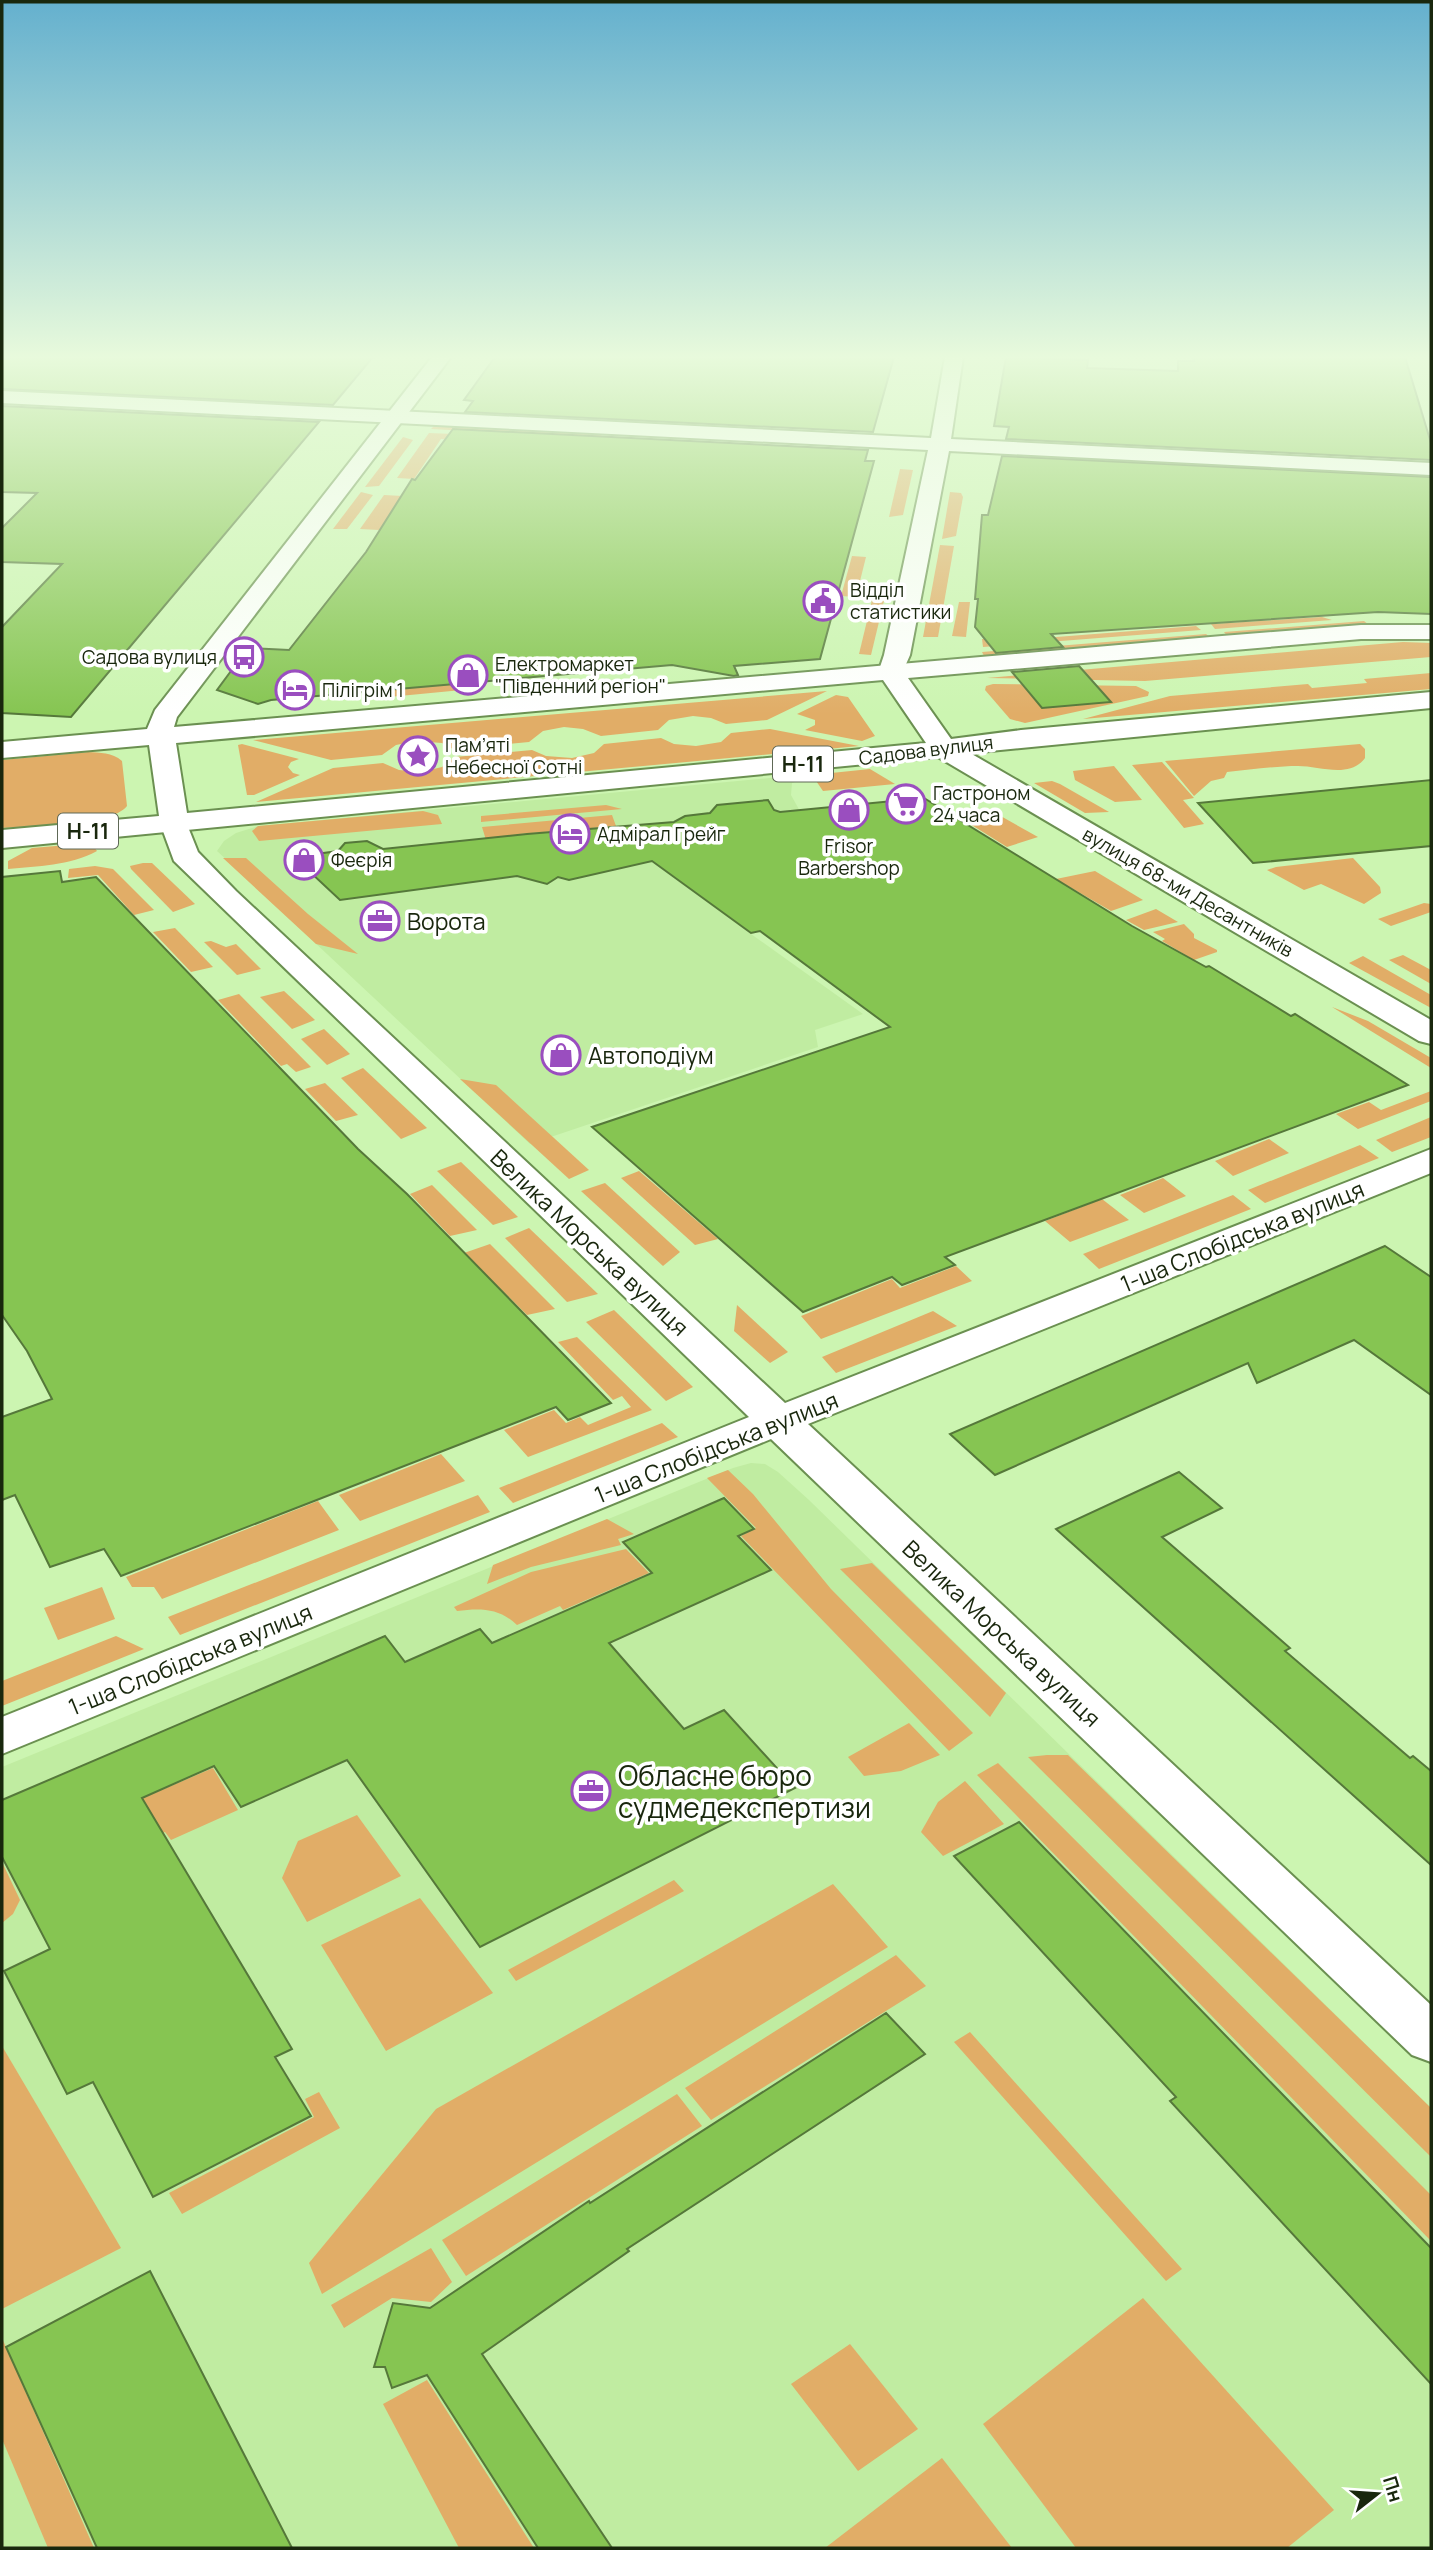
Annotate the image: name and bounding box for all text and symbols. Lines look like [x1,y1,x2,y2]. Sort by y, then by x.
place label: Відділ статистики [850,577,951,625]
public building icon: Відділ статистики [802,580,844,622]
bus stop icon: Садова вулиця [223,636,265,678]
place label: Садова вулиця [82,644,217,670]
place label: Електромаркет "Південний регіон" [495,651,666,699]
shop icon: Електромаркет "Південний регіон" [447,654,489,696]
hotel icon: Пілігрім 1 [274,669,316,711]
place label: Пілігрім 1 [322,677,404,703]
street label: Садова вулиця [857,729,995,771]
place label: Пам’яті Небесної Сотні [445,732,582,780]
place icon: Пам’яті Небесної Сотні [397,735,439,777]
road number: Н-11 [773,746,833,782]
place label: Гастроном 24 часа [933,780,1030,828]
supermarket icon: Гастроном 24 часа [885,783,927,825]
shop icon: Frisor Barbershop [828,789,870,831]
hotel icon: Адмірал Грейг [549,813,591,855]
road number: Н-11 [58,814,118,848]
place label: Адмірал Грейг [597,821,726,847]
street label: вулиця 68-ми Десантників [1078,821,1298,963]
place label: Frisor Barbershop [798,833,900,881]
shop icon: Феєрія [283,839,325,881]
place label: Феєрія [331,847,392,873]
office icon: Ворота [359,900,401,942]
place label: Ворота [407,905,486,937]
shop icon: Автоподіум [540,1034,582,1076]
place label: Автоподіум [588,1039,714,1071]
street label: Велика Морська вулиця [484,1142,696,1342]
street label: 1-ша Слобідська вулиця [1115,1172,1369,1300]
street label: 1-ша Слобідська вулиця [589,1383,843,1511]
street label: Велика Морська вулиця [896,1533,1108,1733]
street label: 1-ша Слобідська вулиця [63,1595,317,1723]
place label: Обласне бюро судмедекспертизи [618,1756,871,1826]
office icon: Обласне бюро судмедекспертизи [570,1770,612,1812]
north arrow [1342,2459,1412,2529]
text: Пн [1377,2473,1409,2505]

